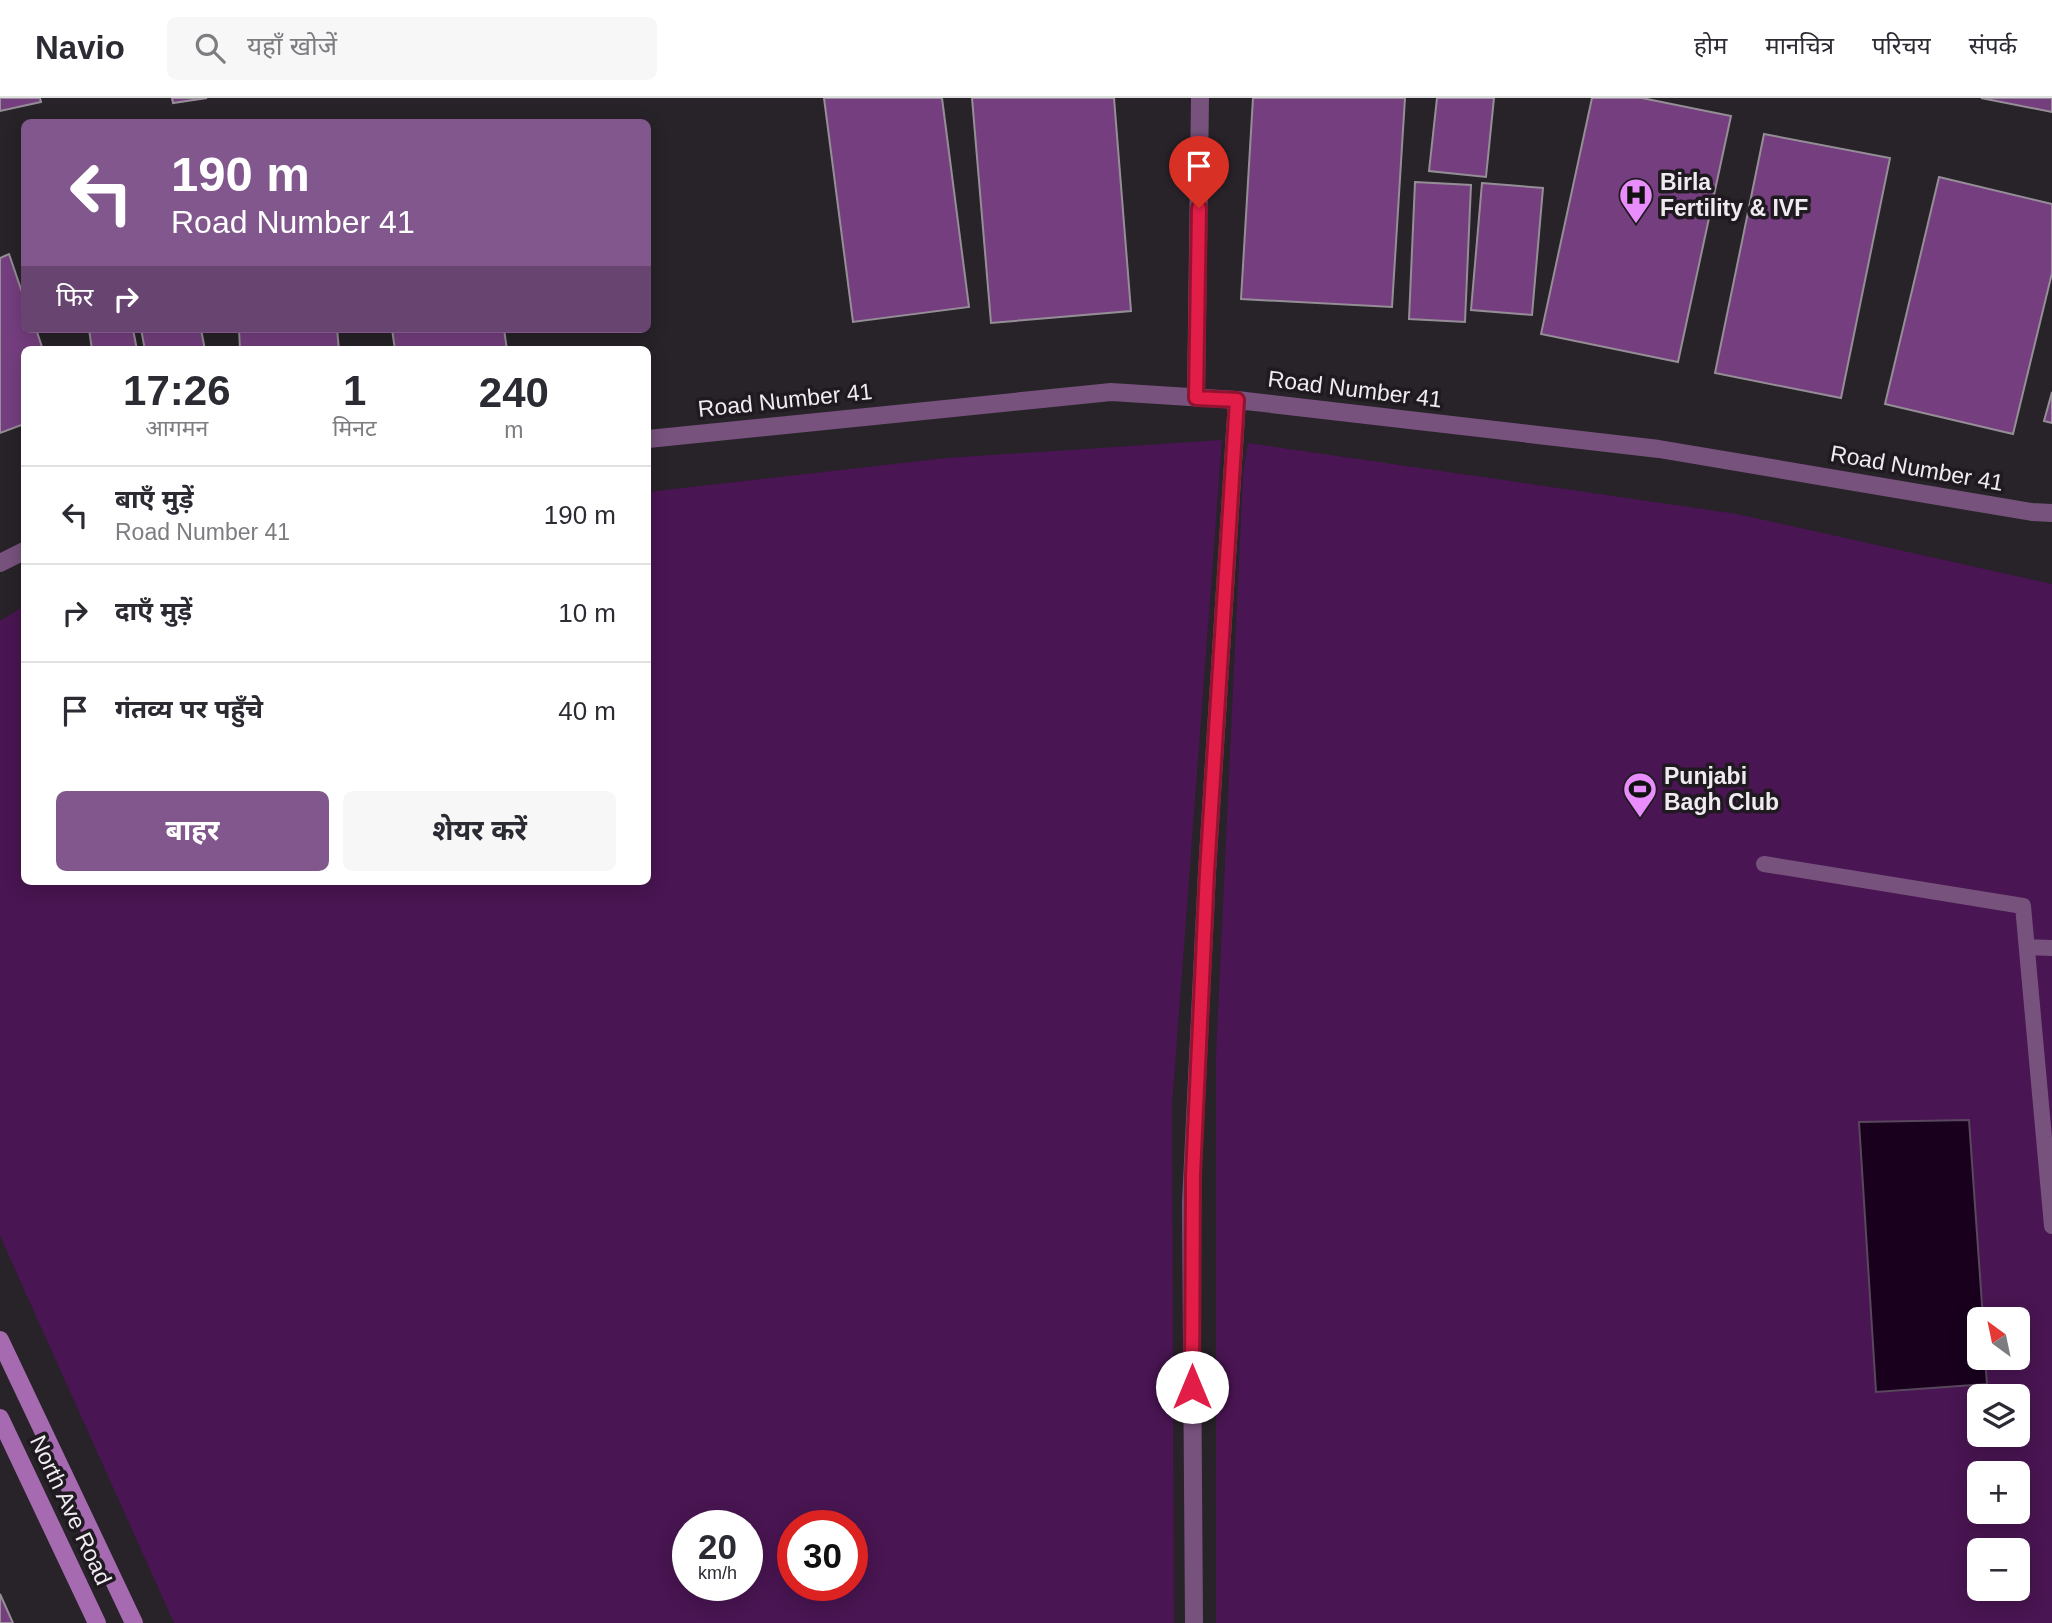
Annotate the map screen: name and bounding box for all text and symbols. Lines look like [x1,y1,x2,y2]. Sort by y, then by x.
search box [167,17,657,80]
text: Navio [35,29,125,66]
icon: search [191,29,229,67]
text: यहाँ खोजें [247,31,337,61]
text: होम [1694,32,1727,59]
text: मानचित्र [1765,32,1834,59]
text: परिचय [1872,32,1931,59]
text: संपर्क [1969,32,2017,59]
pin [1169,136,1229,208]
icon: left [56,147,147,238]
text: 190 m [171,147,310,201]
icon: arrive [1180,147,1218,185]
place label: Birla Fertility & IVF [1660,169,1808,221]
hospital icon: Birla Fertility & IVF [1617,176,1655,225]
text: Road Number 41 [171,204,415,240]
icon: right [107,280,145,318]
text: फिर [56,282,93,312]
street label: Road Number 41 [1266,365,1444,413]
text: 17:26 [123,367,231,414]
text: 1 [343,367,366,414]
text: 240 [479,369,549,416]
street label: Road Number 41 [697,378,873,422]
text: आगमन [145,415,208,441]
text: मिनट [333,415,377,441]
text: m [504,417,523,443]
street label: Road Number 41 [1828,440,2006,496]
text: बाएँ मुड़ें [115,484,194,514]
icon: left [56,496,94,534]
text: 190 m [544,500,616,530]
text: Road Number 41 [115,519,290,545]
icon: right [56,594,94,632]
text: दाएँ मुड़ें [115,596,192,626]
text: 10 m [558,598,616,628]
icon: arrive [56,692,94,730]
text: गंतव्य पर पहुँचे [115,694,263,724]
text: 40 m [558,696,616,726]
place label: Punjabi Bagh Club [1664,763,1779,815]
sports icon: Punjabi Bagh Club [1621,770,1659,819]
button: बाहर [56,791,329,871]
button: शेयर करें [343,791,616,871]
north arrow [1967,1307,2030,1370]
map controls [1967,1307,2030,1601]
position arrow [1155,1350,1229,1424]
button: layers [1967,1384,2030,1447]
street label: North Ave Road [25,1431,117,1589]
button: + [1967,1461,2030,1524]
speed limit sign: 30 [777,1510,868,1601]
text: 20 [698,1527,737,1566]
button: − [1967,1538,2030,1601]
text: km/h [698,1563,737,1583]

